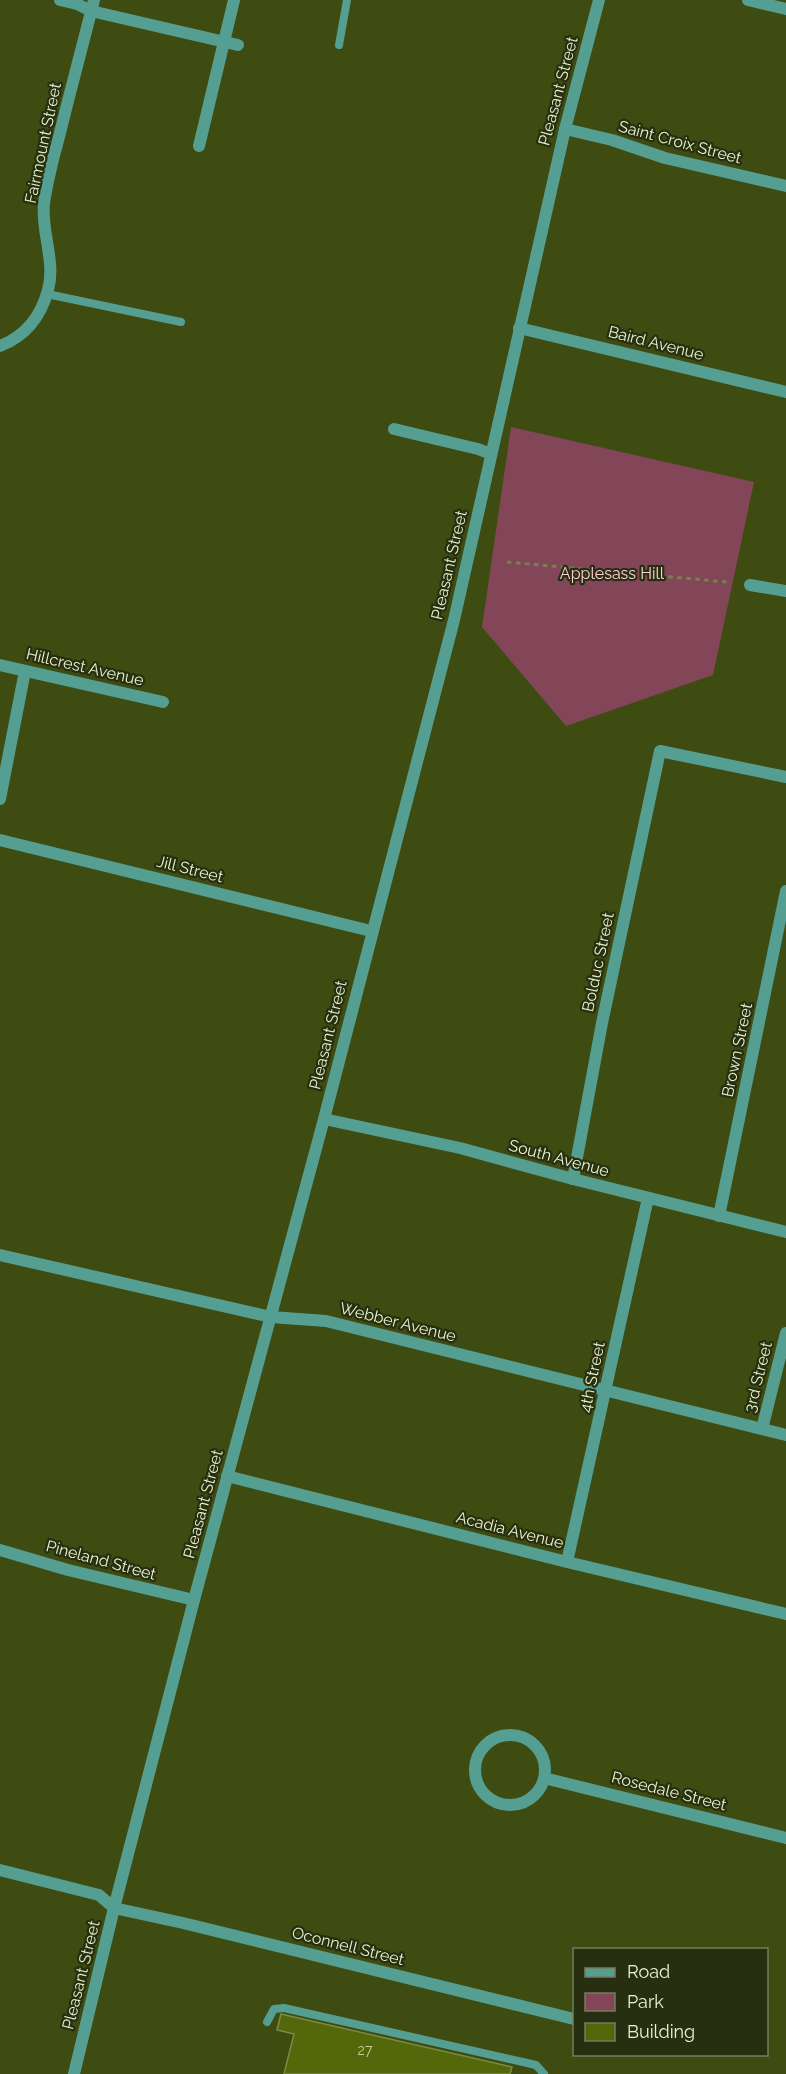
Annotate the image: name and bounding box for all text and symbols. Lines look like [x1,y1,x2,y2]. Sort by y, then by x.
street label: Pleasant Street [534,34,582,148]
street label: Fairmount Street [21,80,65,205]
street label: Saint Croix Street [616,116,744,168]
street label: Baird Avenue [606,322,706,364]
street label: Pleasant Street [427,508,471,622]
park label: Applesass Hill [560,564,665,583]
street label: Hillcrest Avenue [24,644,146,690]
street label: Jill Street [155,852,226,887]
street label: Bolduc Street [578,910,618,1013]
street label: Pleasant Street [305,978,351,1092]
street label: Brown Street [718,1000,756,1099]
street label: South Avenue [507,1135,611,1181]
street label: Webber Avenue [338,1298,458,1346]
street label: 4th Street [575,1339,609,1414]
street label: 3rd Street [740,1339,776,1414]
street label: Pleasant Street [179,1447,227,1561]
street label: Acadia Avenue [454,1507,566,1553]
street label: Pineland Street [44,1536,159,1584]
street label: Rosedale Street [610,1768,729,1815]
street label: Pleasant Street [58,1918,104,2032]
street label: Oconnell Street [290,1923,407,1969]
legend [573,1948,768,2056]
text: Road [627,1961,670,1982]
text: Park [627,1991,664,2012]
text: Building [627,2021,695,2042]
house number: 27 [358,2042,373,2058]

